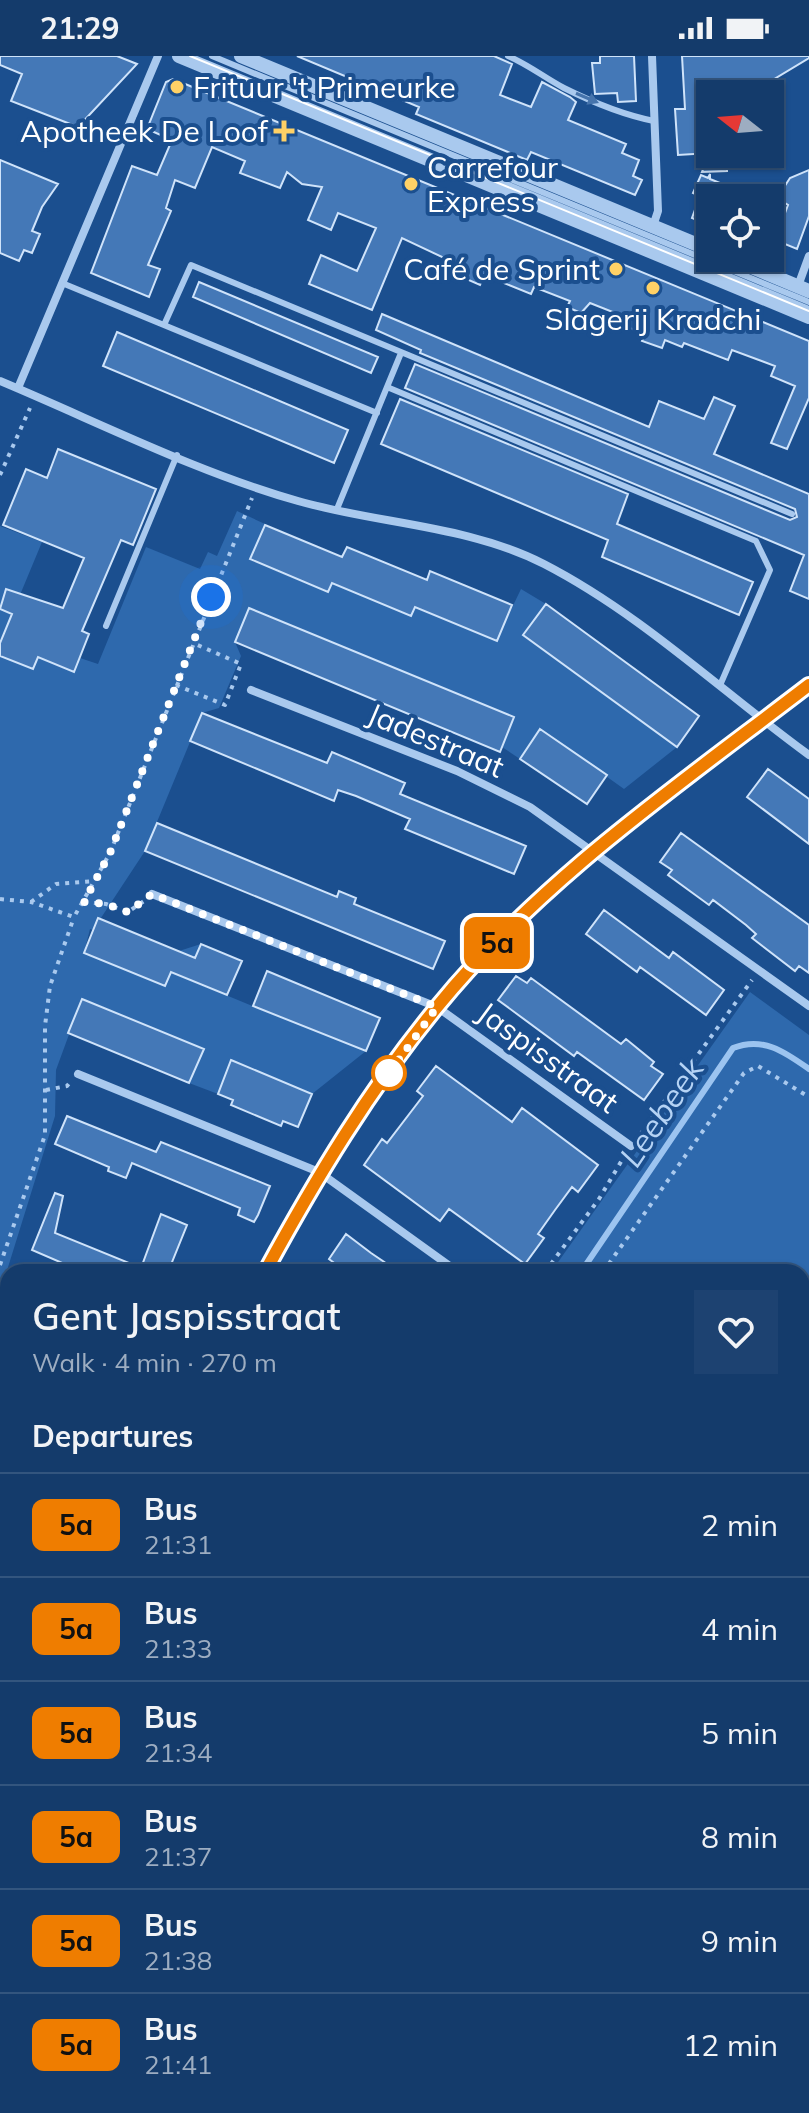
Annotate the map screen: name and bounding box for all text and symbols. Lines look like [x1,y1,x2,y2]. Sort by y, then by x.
text: 21:29 [40,9,119,47]
place label: Frituur 't Primeurke [193,68,456,106]
marker: Frituur 't Primeurke [168,78,186,96]
north arrow [696,80,784,168]
map controls [696,80,784,272]
one-way arrow [575,91,599,104]
place label: Apotheek De Loof [20,112,269,150]
marker: Apotheek De Loof [275,122,293,140]
place label: Carrefour Express [427,148,558,220]
marker: Carrefour Express [402,175,420,193]
button: locate [696,184,784,272]
place label: Café de Sprint [403,250,600,288]
marker: Café de Sprint [607,260,625,278]
marker: Slagerij Kradchi [644,279,662,297]
place label: Slagerij Kradchi [545,300,761,338]
your location [191,577,231,617]
street label: Jadestraat [362,694,510,786]
line badge: 5a [461,917,533,969]
text: 5a [480,925,514,960]
street label: Jaspisstraat [470,993,626,1121]
water label: Leebeek [610,1049,713,1174]
unlabelled marker [372,1056,406,1090]
button: heart [694,1290,778,1374]
text: Gent Jaspisstraat [32,1292,341,1340]
text: Walk · 4 min · 270 m [32,1346,277,1379]
text: Departures [32,1417,193,1455]
text: Bus [144,1490,198,1528]
text: 2 min [701,1506,778,1544]
text: 5a [59,1507,93,1542]
text: 21:31 [144,1528,212,1561]
text: Bus [144,1594,198,1632]
text: 4 min [701,1610,778,1648]
text: 5a [59,1611,93,1646]
text: 21:33 [144,1632,212,1665]
text: Bus [144,1698,198,1736]
text: 5 min [701,1714,778,1752]
text: 5a [59,1715,93,1750]
text: 21:34 [144,1736,212,1769]
text: Bus [144,1802,198,1840]
text: 8 min [701,1818,778,1856]
text: 5a [59,1819,93,1854]
text: 21:37 [144,1840,212,1873]
text: Bus [144,1906,198,1944]
text: 9 min [701,1922,778,1960]
text: 5a [59,1923,93,1958]
text: 21:38 [144,1944,212,1977]
text: Bus [144,2010,198,2048]
text: 12 min [683,2026,778,2064]
text: 5a [59,2027,93,2062]
text: 21:41 [144,2048,212,2081]

